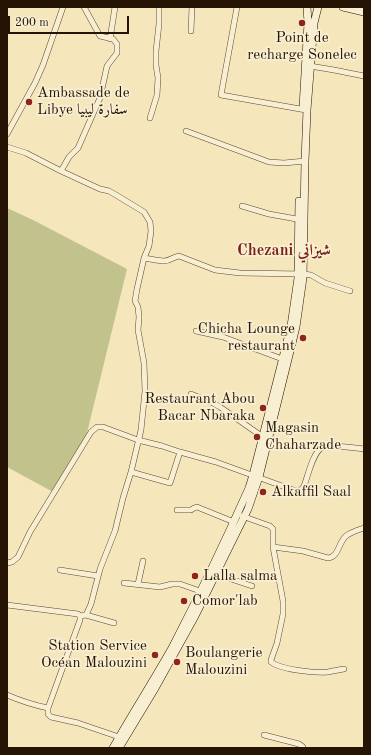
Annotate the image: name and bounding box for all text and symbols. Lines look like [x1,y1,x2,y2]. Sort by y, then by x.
scale bar [10,8,131,34]
text: 200 m [15,17,49,29]
marker: Point de recharge Sonelec [297,18,307,28]
place label: Point de recharge Sonelec [247,29,357,64]
place label: Ambassade de Libye سفارة ليبيا [37,84,130,119]
marker: Ambassade de Libye سفارة ليبيا [24,97,34,107]
district label: Chezani شيزاني [237,241,331,261]
place label: Chicha Lounge restaurant [198,320,295,355]
marker: Chicha Lounge restaurant [298,333,308,343]
place label: Restaurant Abou Bacar Nbaraka [144,390,255,425]
marker: Restaurant Abou Bacar Nbaraka [258,403,268,413]
place label: Magasin Chaharzade [265,419,341,454]
marker: Magasin Chaharzade [252,432,262,442]
place label: Alkaffil Saal [271,483,351,501]
marker: Alkaffil Saal [258,487,268,497]
place label: Lalla salma [203,567,277,585]
marker: Lalla salma [190,571,200,581]
place label: Comor'lab [192,592,258,610]
marker: Comor'lab [179,596,189,606]
place label: Station Service Océan Malouzini [41,637,147,672]
place label: Boulangerie Malouzini [185,644,262,679]
marker: Station Service Océan Malouzini [150,650,160,660]
marker: Boulangerie Malouzini [172,657,182,667]

